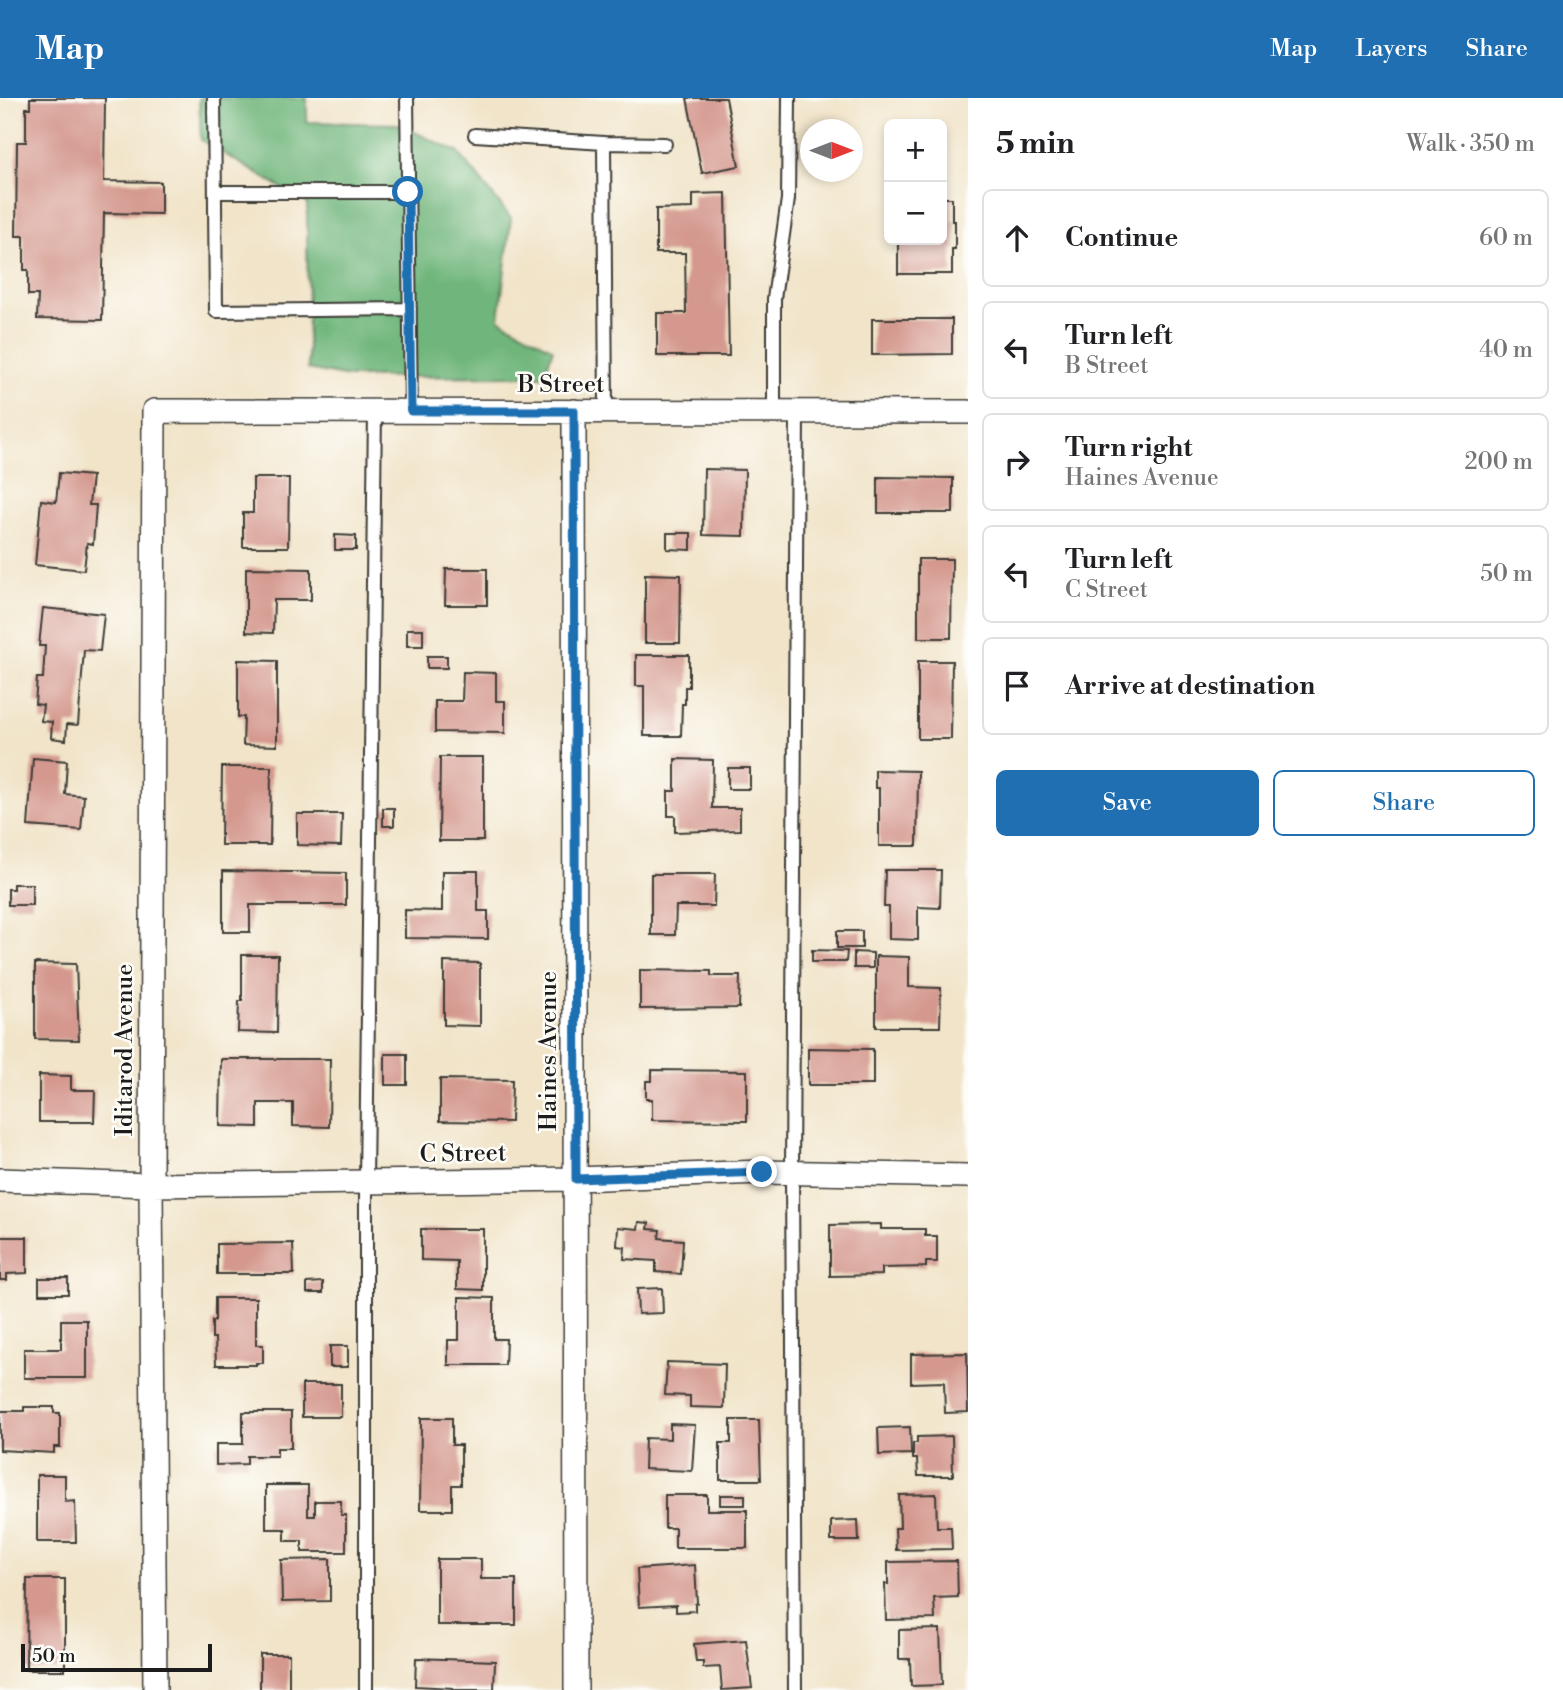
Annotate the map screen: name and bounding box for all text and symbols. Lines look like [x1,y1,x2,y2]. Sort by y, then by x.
text: Map [35,29,104,70]
text: Map [1270,34,1317,64]
text: Layers [1355,34,1427,64]
text: Share [1465,34,1528,64]
north arrow [800,119,863,182]
map controls [884,119,947,245]
button: + [884,119,947,182]
text: 5 min [996,125,1075,163]
text: Walk · 350 m [1406,130,1535,158]
route start [392,176,423,207]
button: − [884,182,947,245]
icon: ahead [998,219,1036,257]
text: Continue [1065,222,1178,254]
text: 60 m [1479,224,1533,252]
text: Turn left [1065,320,1173,352]
icon: left [998,331,1036,369]
text: 40 m [1479,336,1533,364]
text: B Street [1065,352,1148,380]
street label: B Street [517,370,605,400]
text: Turn right [1065,432,1193,464]
icon: right [998,443,1036,481]
text: 200 m [1465,448,1533,476]
text: Haines Avenue [1065,464,1219,492]
text: Turn left [1065,544,1173,576]
icon: left [998,555,1036,593]
text: 50 m [1480,560,1533,588]
text: C Street [1065,576,1148,604]
icon: arrive [998,667,1036,705]
text: Arrive at destination [1065,670,1315,702]
button: Save [996,770,1259,836]
button: Share [1273,770,1535,836]
street label: Iditarod Avenue [110,964,140,1136]
street label: Haines Avenue [534,971,564,1131]
street label: C Street [419,1138,507,1170]
route end [746,1156,777,1187]
scale bar [21,1641,212,1673]
text: 50 m [32,1644,76,1668]

